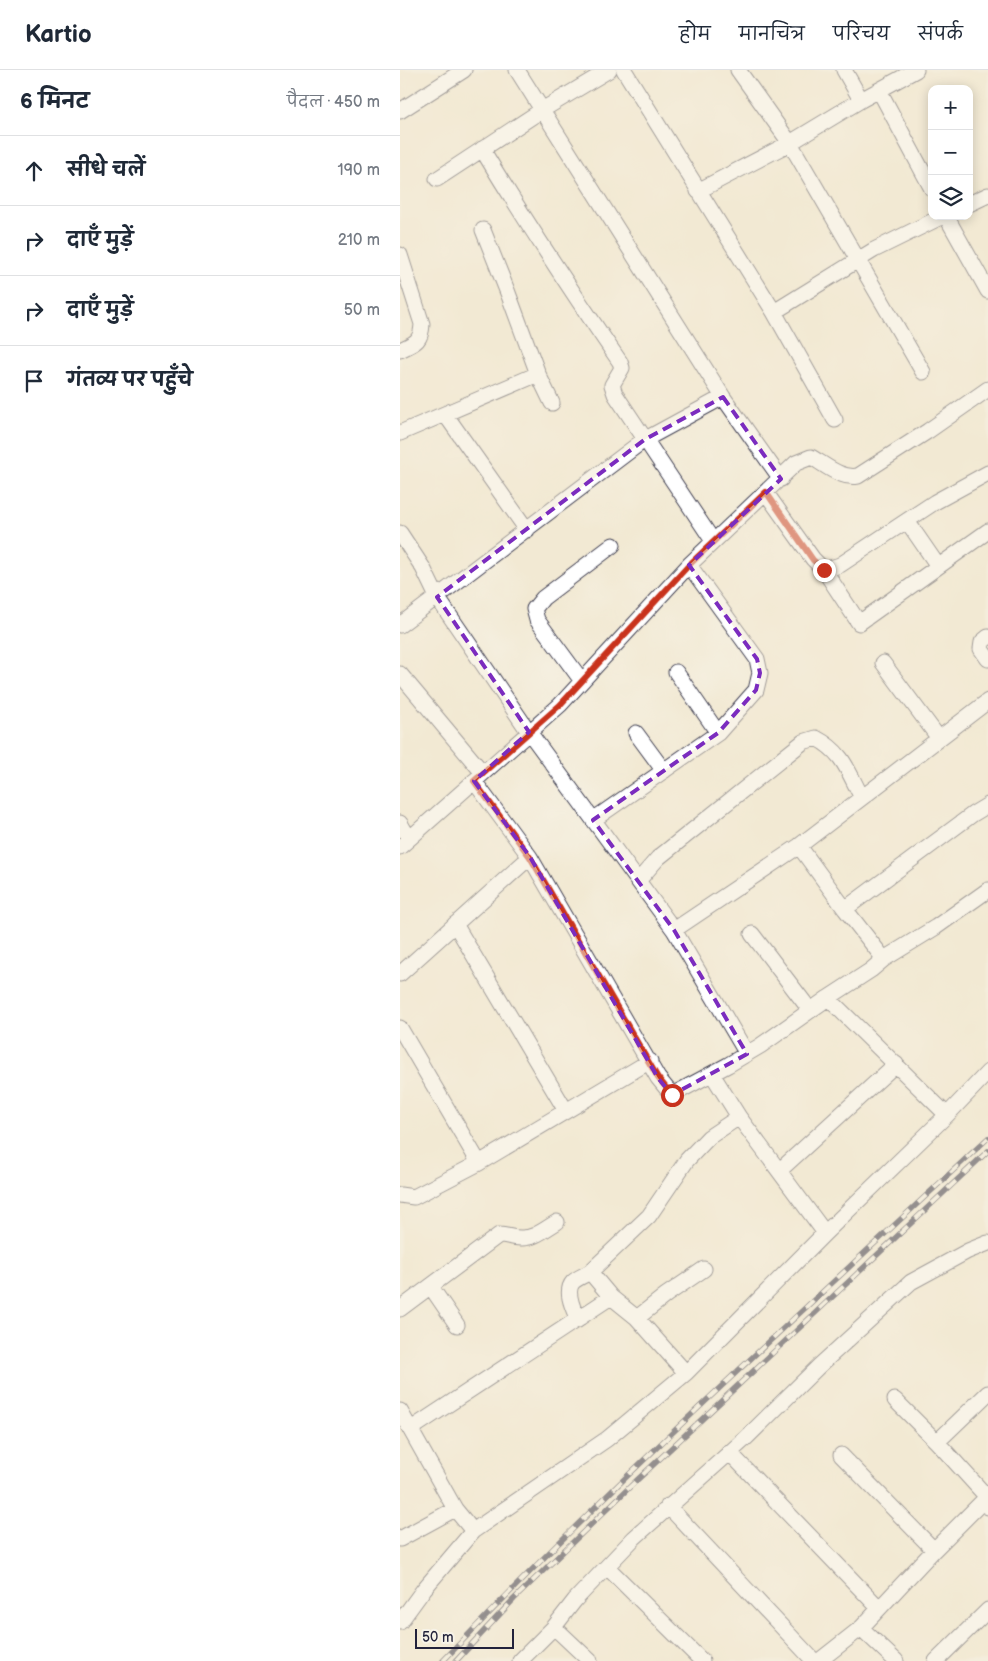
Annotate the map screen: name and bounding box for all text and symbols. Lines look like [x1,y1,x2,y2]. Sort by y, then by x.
text: Kartio [25,20,92,49]
text: होम [679,24,711,45]
text: मानचित्र [739,24,805,45]
text: परिचय [833,24,890,45]
text: संपर्क [918,24,963,45]
map controls [928,85,973,220]
button: + [928,85,973,130]
text: 6 मिनट [20,89,89,114]
text: पैदल · 450 m [287,93,380,112]
button: − [928,130,973,175]
icon: ahead [20,157,48,185]
text: सीधे चलें [67,159,145,182]
text: 190 m [338,161,380,180]
button: layers [928,175,973,220]
icon: right [20,227,48,255]
text: दाएँ मुड़ें [67,229,133,252]
text: 210 m [338,231,380,250]
icon: right [20,297,48,325]
text: दाएँ मुड़ें [67,299,133,322]
text: 50 m [344,301,380,320]
icon: arrive [20,367,48,395]
text: गंतव्य पर पहुँचे [67,369,193,392]
route end [813,559,836,582]
route start [661,1084,684,1107]
scale bar [415,1626,514,1649]
text: 50 m [422,1629,454,1646]

